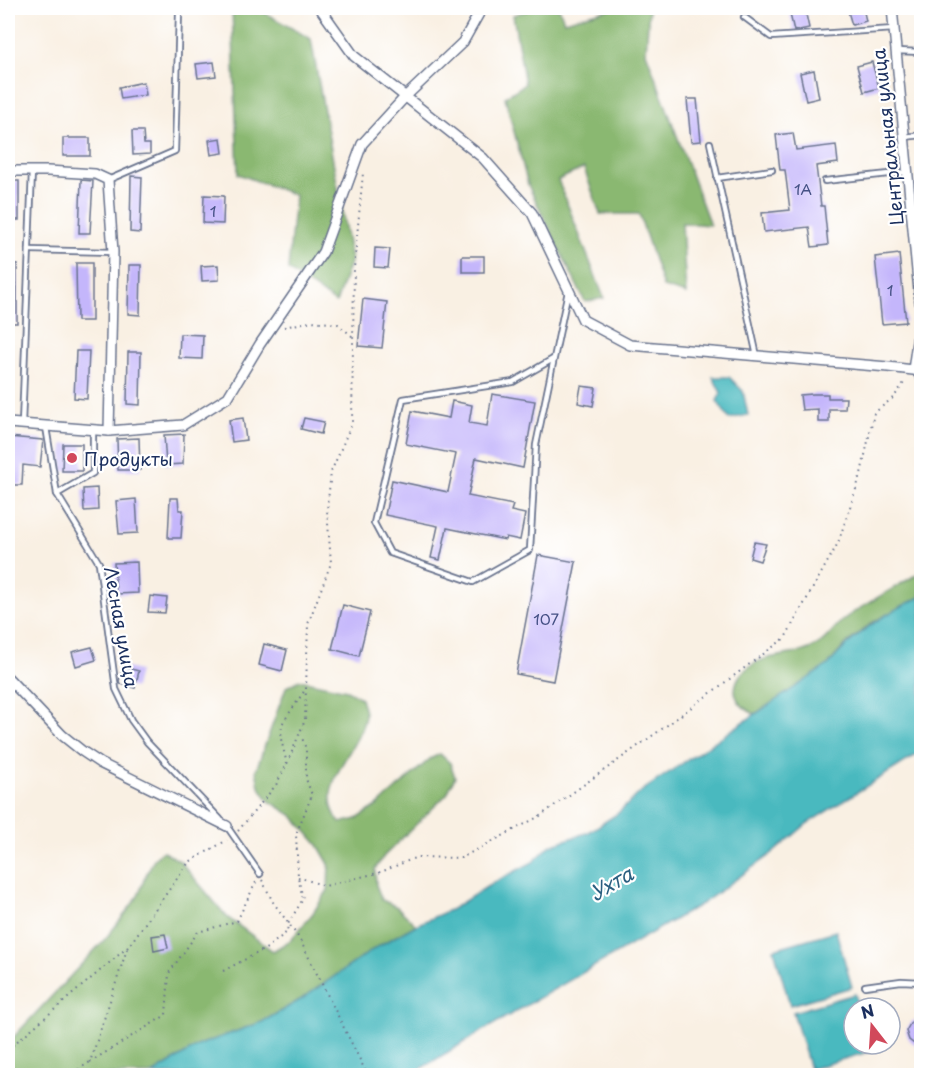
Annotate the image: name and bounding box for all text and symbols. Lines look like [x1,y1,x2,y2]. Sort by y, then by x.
street label: Центральная улица [864,47,910,227]
house number: 1А [794,177,812,200]
house number: 1 [210,199,216,222]
house number: 1 [887,278,893,301]
place label: Продукты [84,445,173,472]
marker: Продукты [65,451,79,465]
street label: Лесная улица [98,564,146,690]
house number: 107 [533,607,559,630]
water label: Ухта [584,858,640,907]
north arrow [842,996,902,1056]
text: N [858,997,877,1024]

